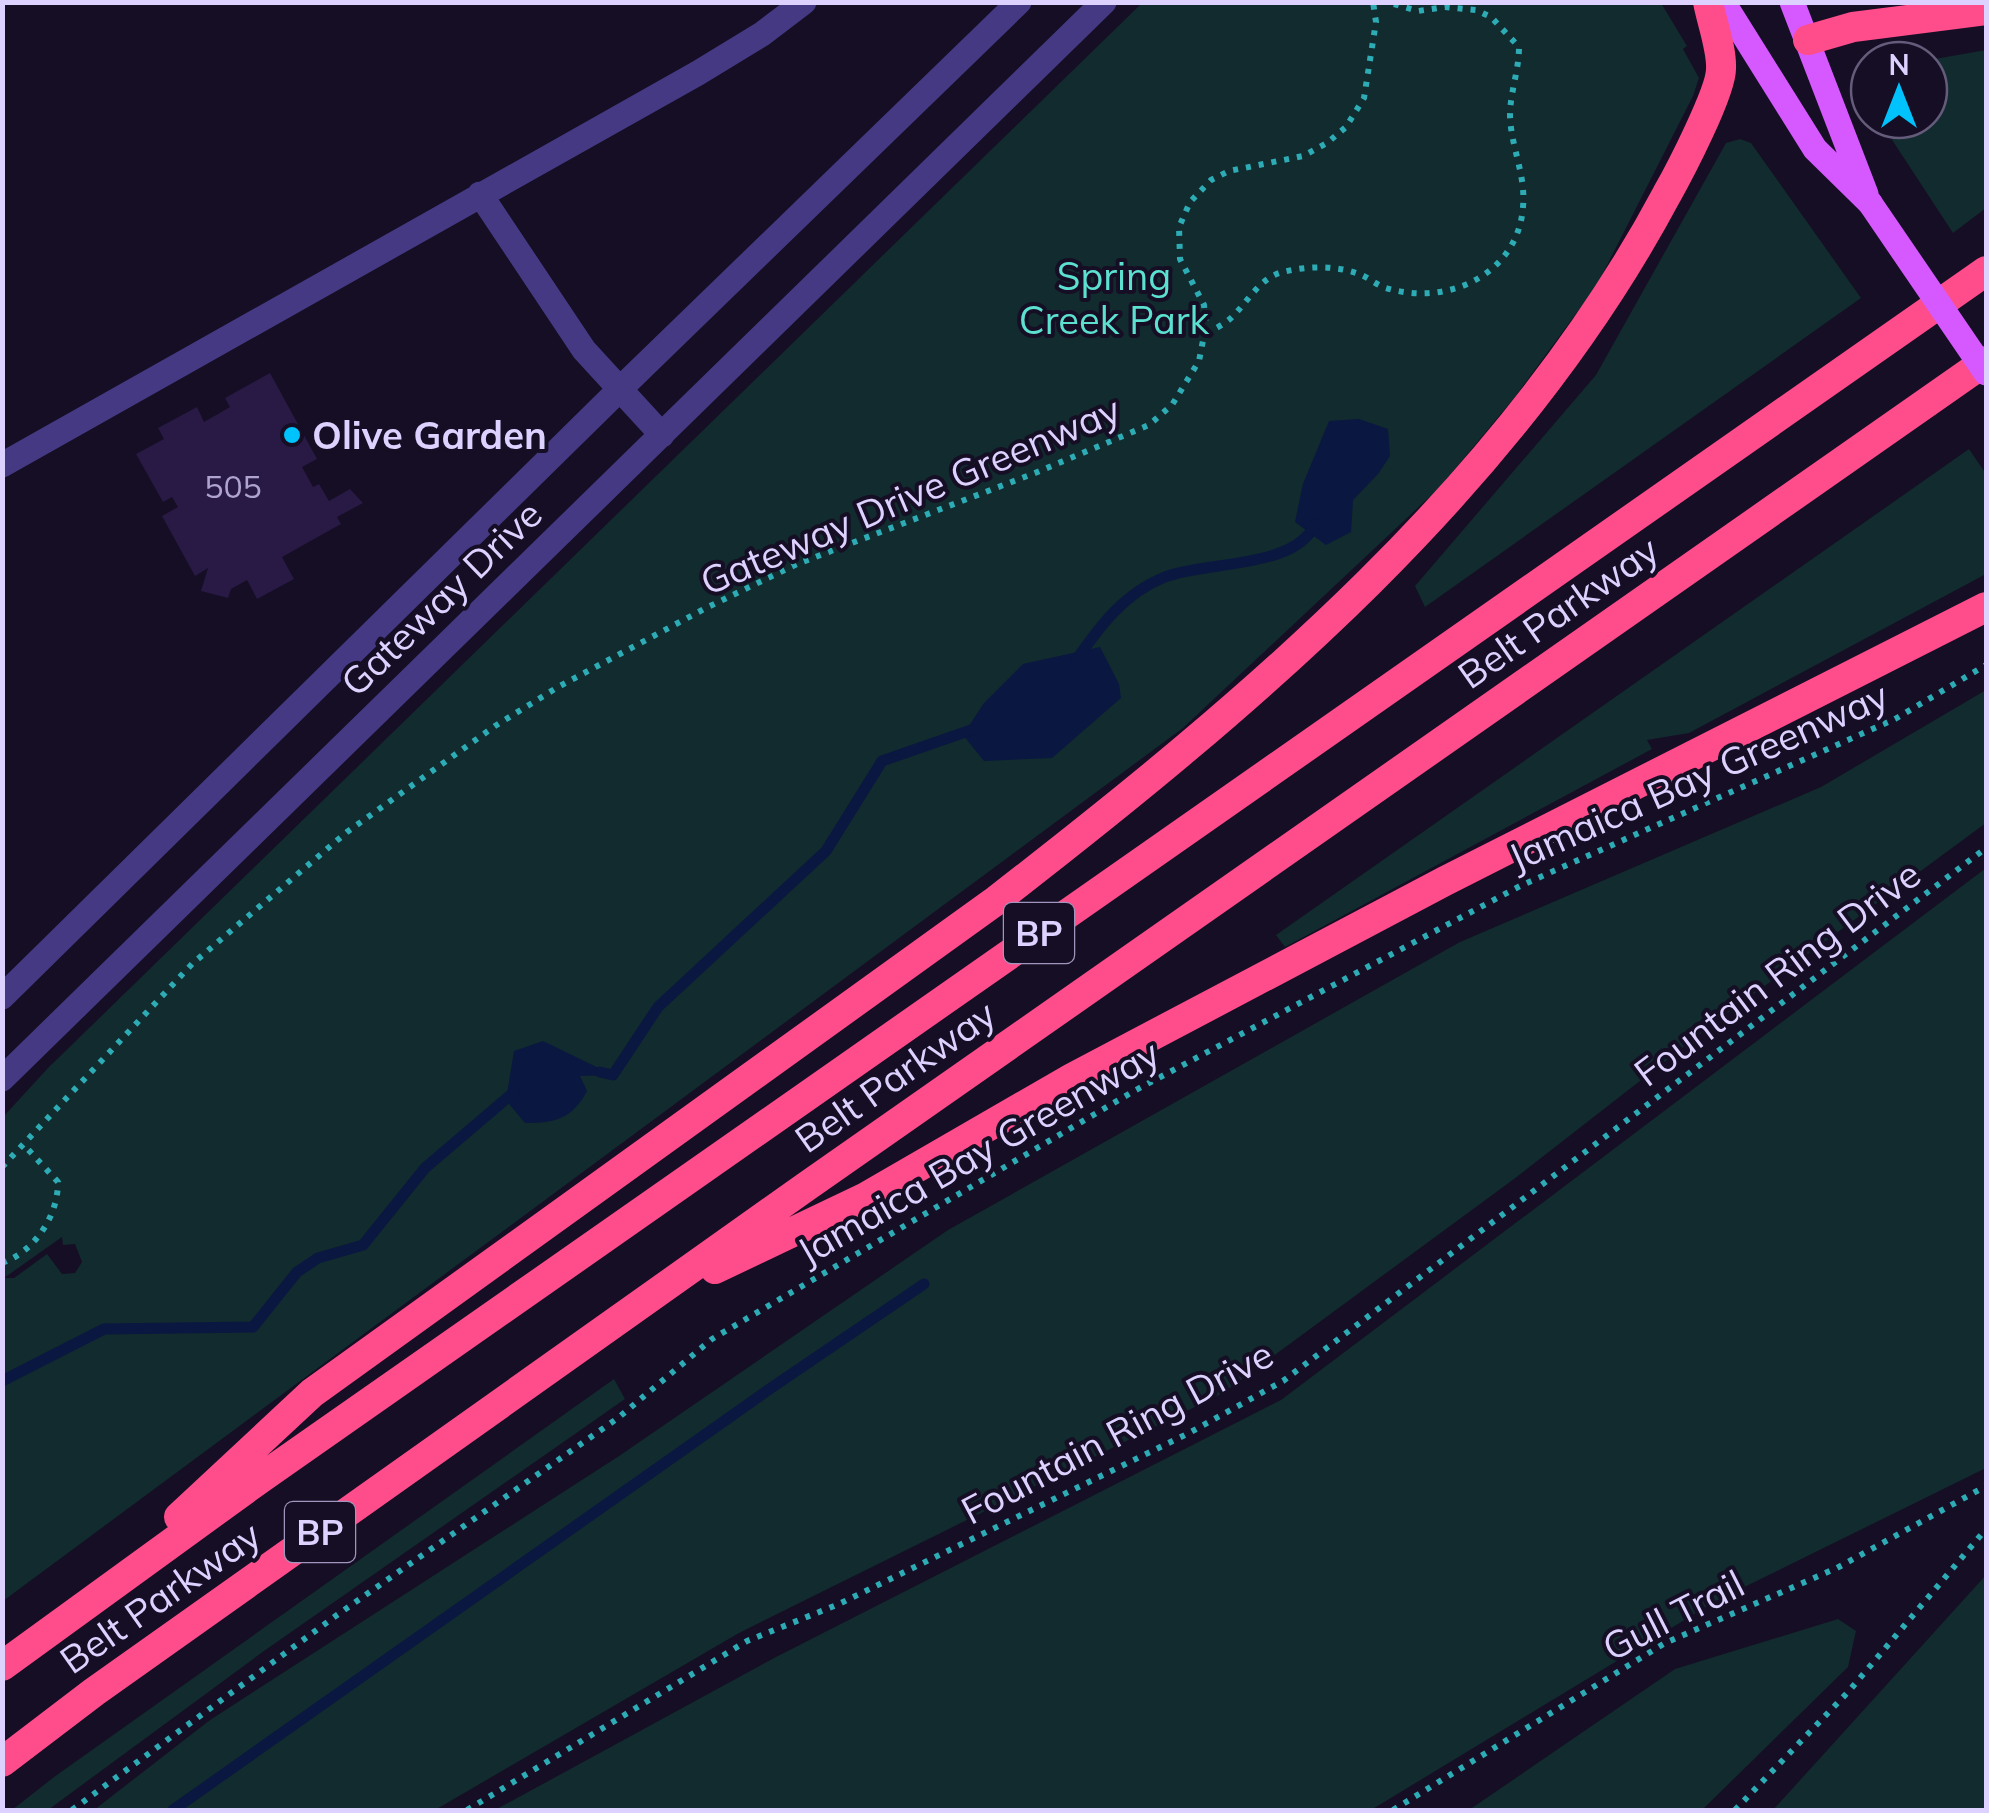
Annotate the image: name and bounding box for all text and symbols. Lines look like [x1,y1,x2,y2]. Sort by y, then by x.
north arrow [1849,40,1949,140]
text: N [1888,47,1910,82]
park label: Spring Creek Park [1019,252,1210,344]
street label: Gateway Drive Greenway [693,385,1127,605]
place label: Olive Garden [312,411,547,459]
marker: Olive Garden [281,424,303,446]
house number: 505 [204,466,262,506]
street label: Gateway Drive [330,490,552,706]
street label: Belt Parkway [1449,525,1667,699]
street label: Jamaica Bay Greenway [1501,671,1895,881]
street label: Fountain Ring Drive [1624,850,1930,1096]
road number: BP [1004,903,1074,963]
street label: Belt Parkway [786,989,1004,1163]
street label: Jamaica Bay Greenway [788,1029,1168,1275]
street label: Fountain Ring Drive [953,1330,1281,1534]
road number: BP [285,1502,355,1562]
street label: Belt Parkway [51,1510,269,1684]
street label: Gull Trail [1594,1559,1752,1671]

